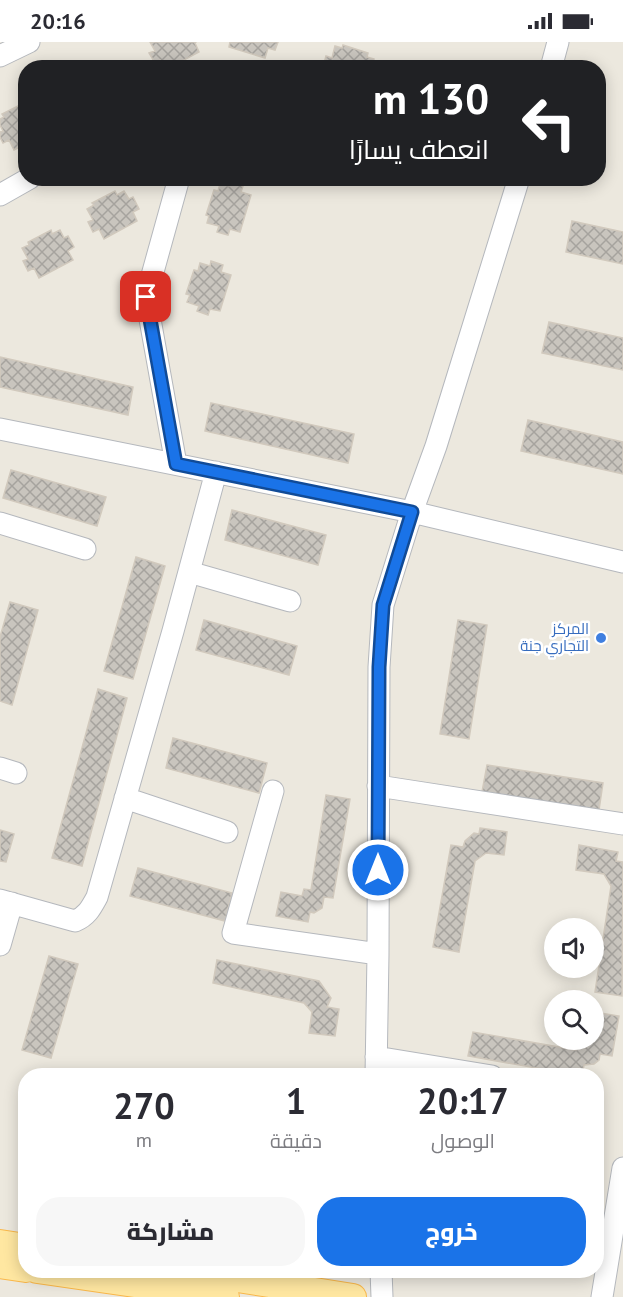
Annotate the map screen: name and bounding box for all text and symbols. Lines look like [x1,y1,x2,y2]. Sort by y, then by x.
text: 20:16 [30,7,86,35]
text: 130 m [373,71,489,126]
icon: left [510,84,588,162]
text: انعطف يسارًا [349,132,489,166]
pin [120,271,171,322]
icon: arrive [129,280,162,313]
place label: المركز التجاري جنة [520,619,589,658]
marker: المركز التجاري جنة [594,631,608,645]
position arrow [346,838,410,902]
map controls [544,918,604,1050]
button: sound [544,918,604,978]
button: search [544,990,604,1050]
text: 1 [286,1077,306,1124]
text: 20:17 [417,1077,509,1124]
text: 270 [113,1082,175,1129]
text: m [136,1127,152,1153]
text: دقيقة [270,1128,322,1154]
text: الوصول [431,1128,495,1154]
button: مشاركة [36,1197,305,1266]
button: خروج [317,1197,586,1266]

